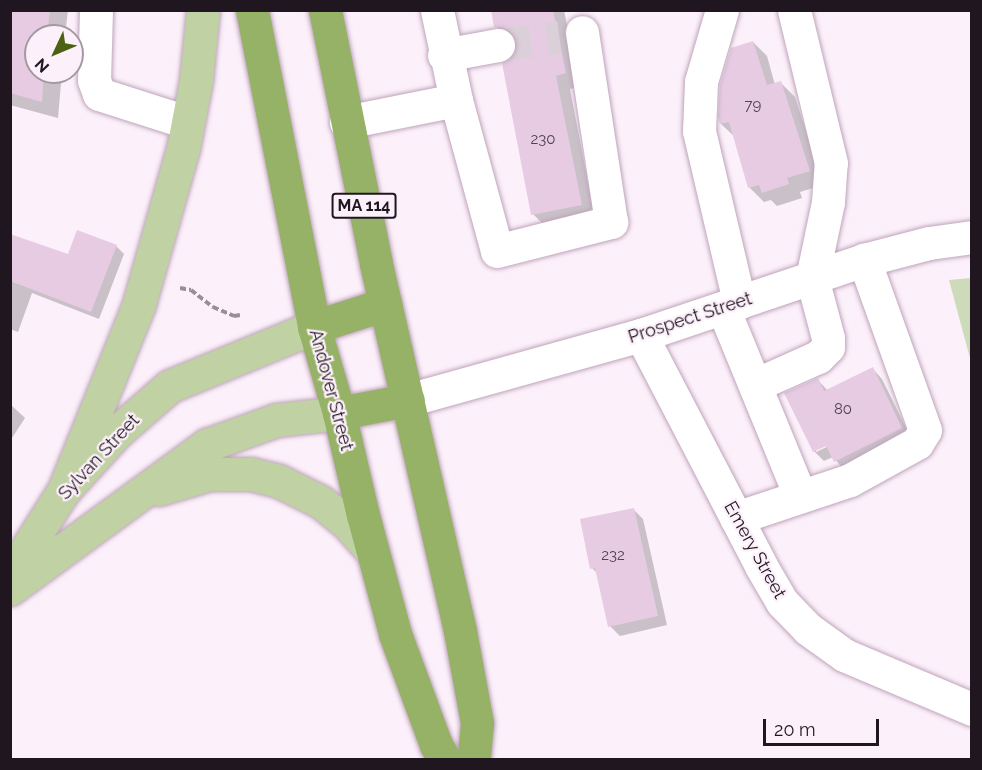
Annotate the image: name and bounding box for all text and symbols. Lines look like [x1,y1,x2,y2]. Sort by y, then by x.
north arrow [24,24,84,84]
text: N [31,54,53,76]
house number: 79 [745,97,761,115]
house number: 230 [530,131,556,149]
road number: MA 114 [331,193,397,219]
street label: Prospect Street [625,288,755,348]
street label: Andover Street [304,327,358,453]
house number: 80 [834,401,852,419]
street label: Sylvan Street [54,410,144,504]
street label: Emery Street [719,497,791,603]
house number: 232 [601,547,625,565]
scale bar [766,707,882,745]
text: 20 m [774,719,816,740]

